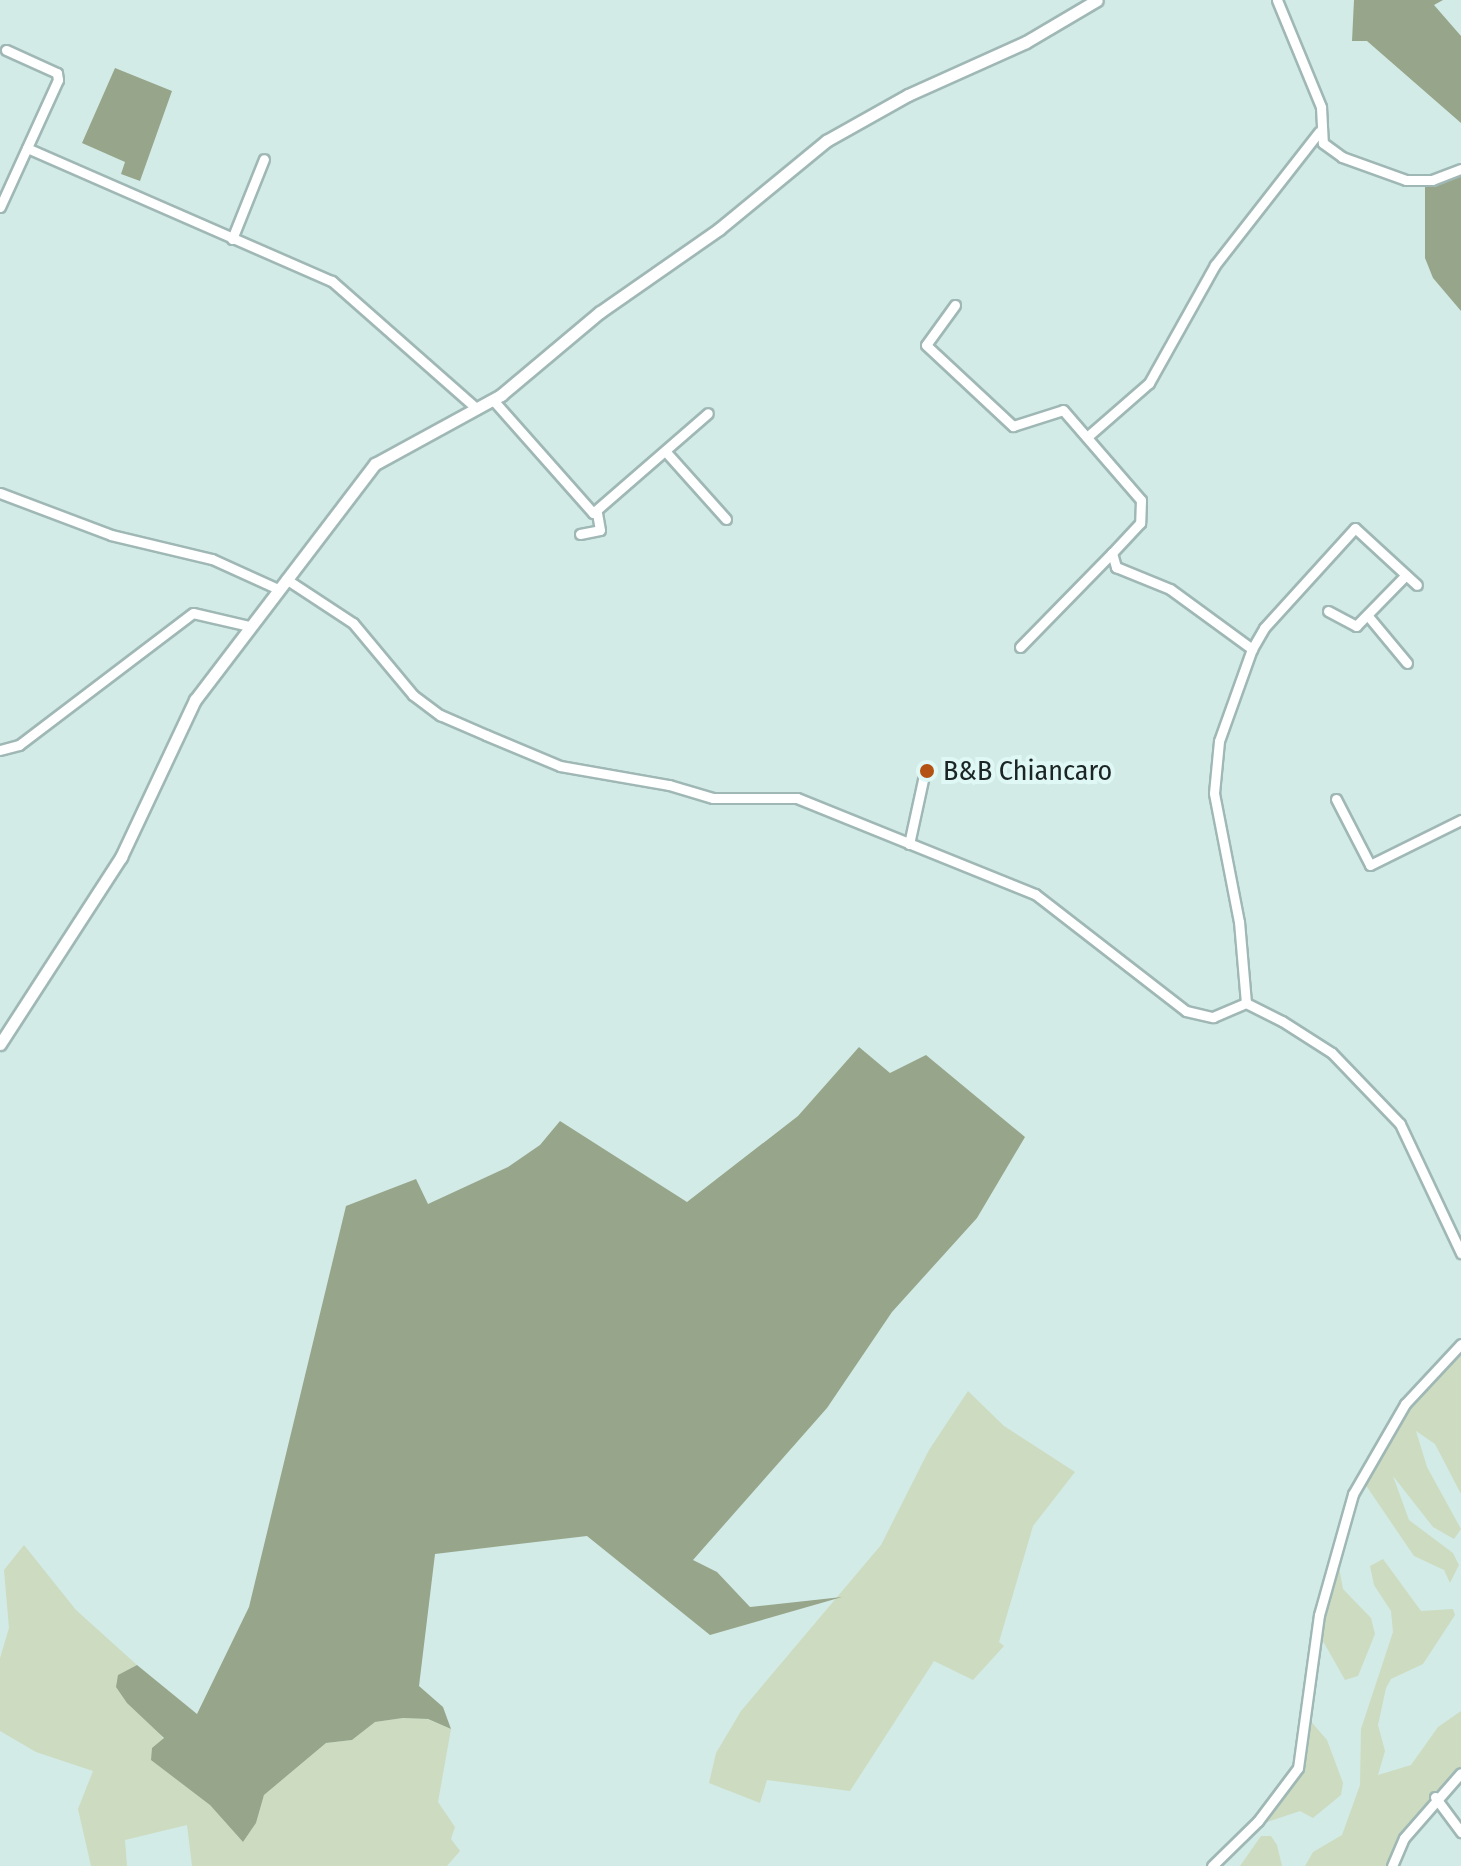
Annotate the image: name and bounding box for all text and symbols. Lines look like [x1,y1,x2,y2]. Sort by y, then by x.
place label: B&B Chiancaro [943,754,1112,788]
marker: B&B Chiancaro [918,762,936,780]

